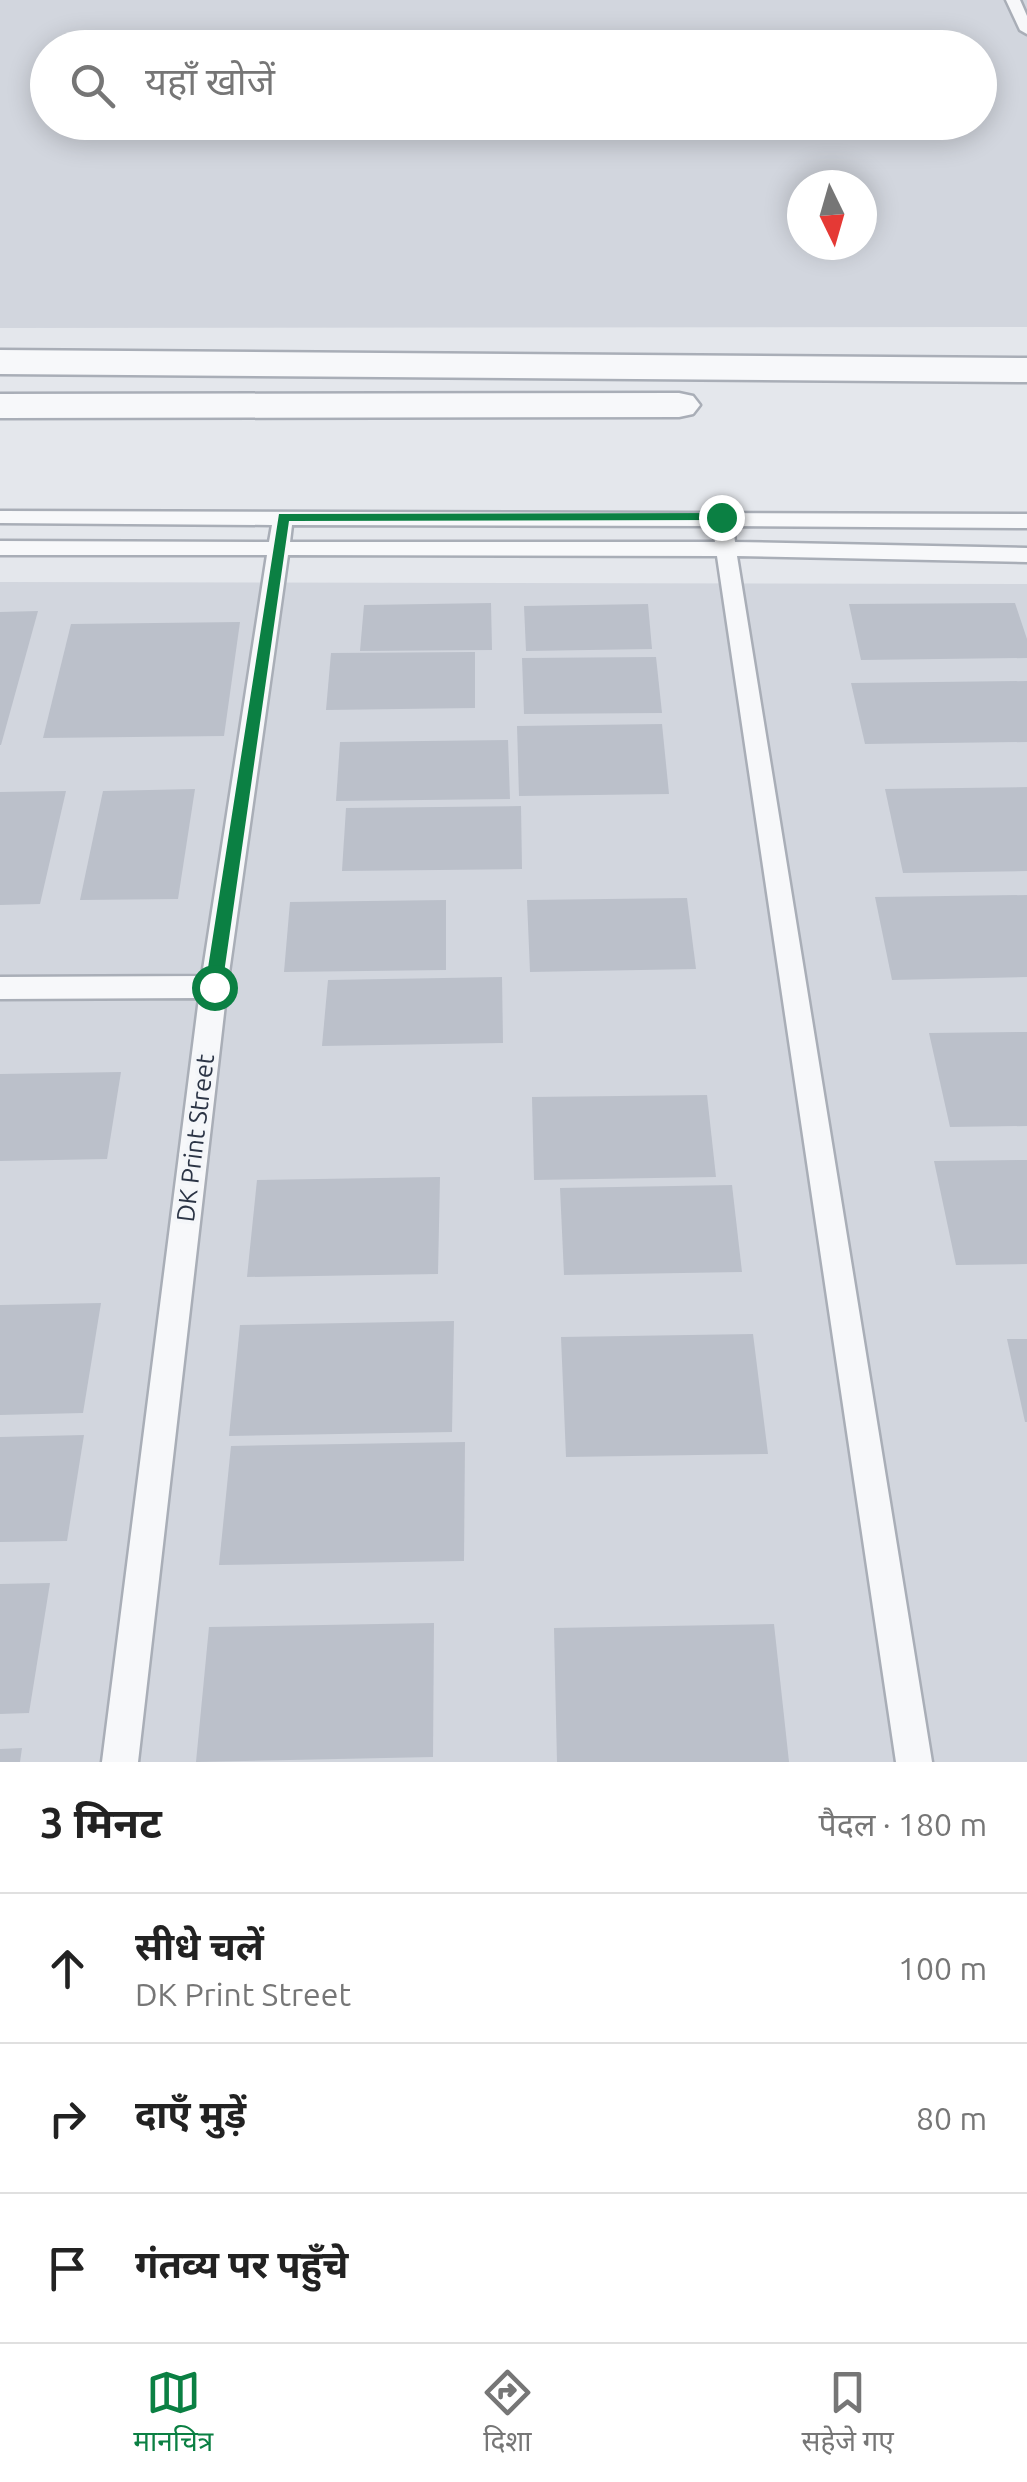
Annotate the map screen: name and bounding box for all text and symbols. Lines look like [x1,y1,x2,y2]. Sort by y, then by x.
search box [30,30,997,140]
icon: search [65,58,120,113]
text: यहाँ खोजें [145,60,275,102]
north arrow [787,170,877,260]
route end [699,495,745,541]
route start [192,965,238,1011]
street label: DK Print Street [171,1052,219,1223]
text: 3 मिनट [40,1799,162,1846]
text: पैदल · 180 m [819,1806,987,1842]
text: सीधे चलें [135,1925,264,1967]
icon: ahead [40,1941,95,1996]
text: 100 m [898,1950,987,1986]
text: DK Print Street [135,1976,351,2012]
icon: right [40,2091,95,2146]
text: दाएँ मुड़ें [135,2093,246,2135]
text: 80 m [916,2100,987,2136]
icon: arrive [40,2241,95,2296]
text: गंतव्य पर पहुँचे [135,2243,348,2285]
tab: मानचित्र [133,2365,213,2462]
tab: दिशा [480,2365,535,2462]
tab: सहेजे गए [801,2365,894,2462]

